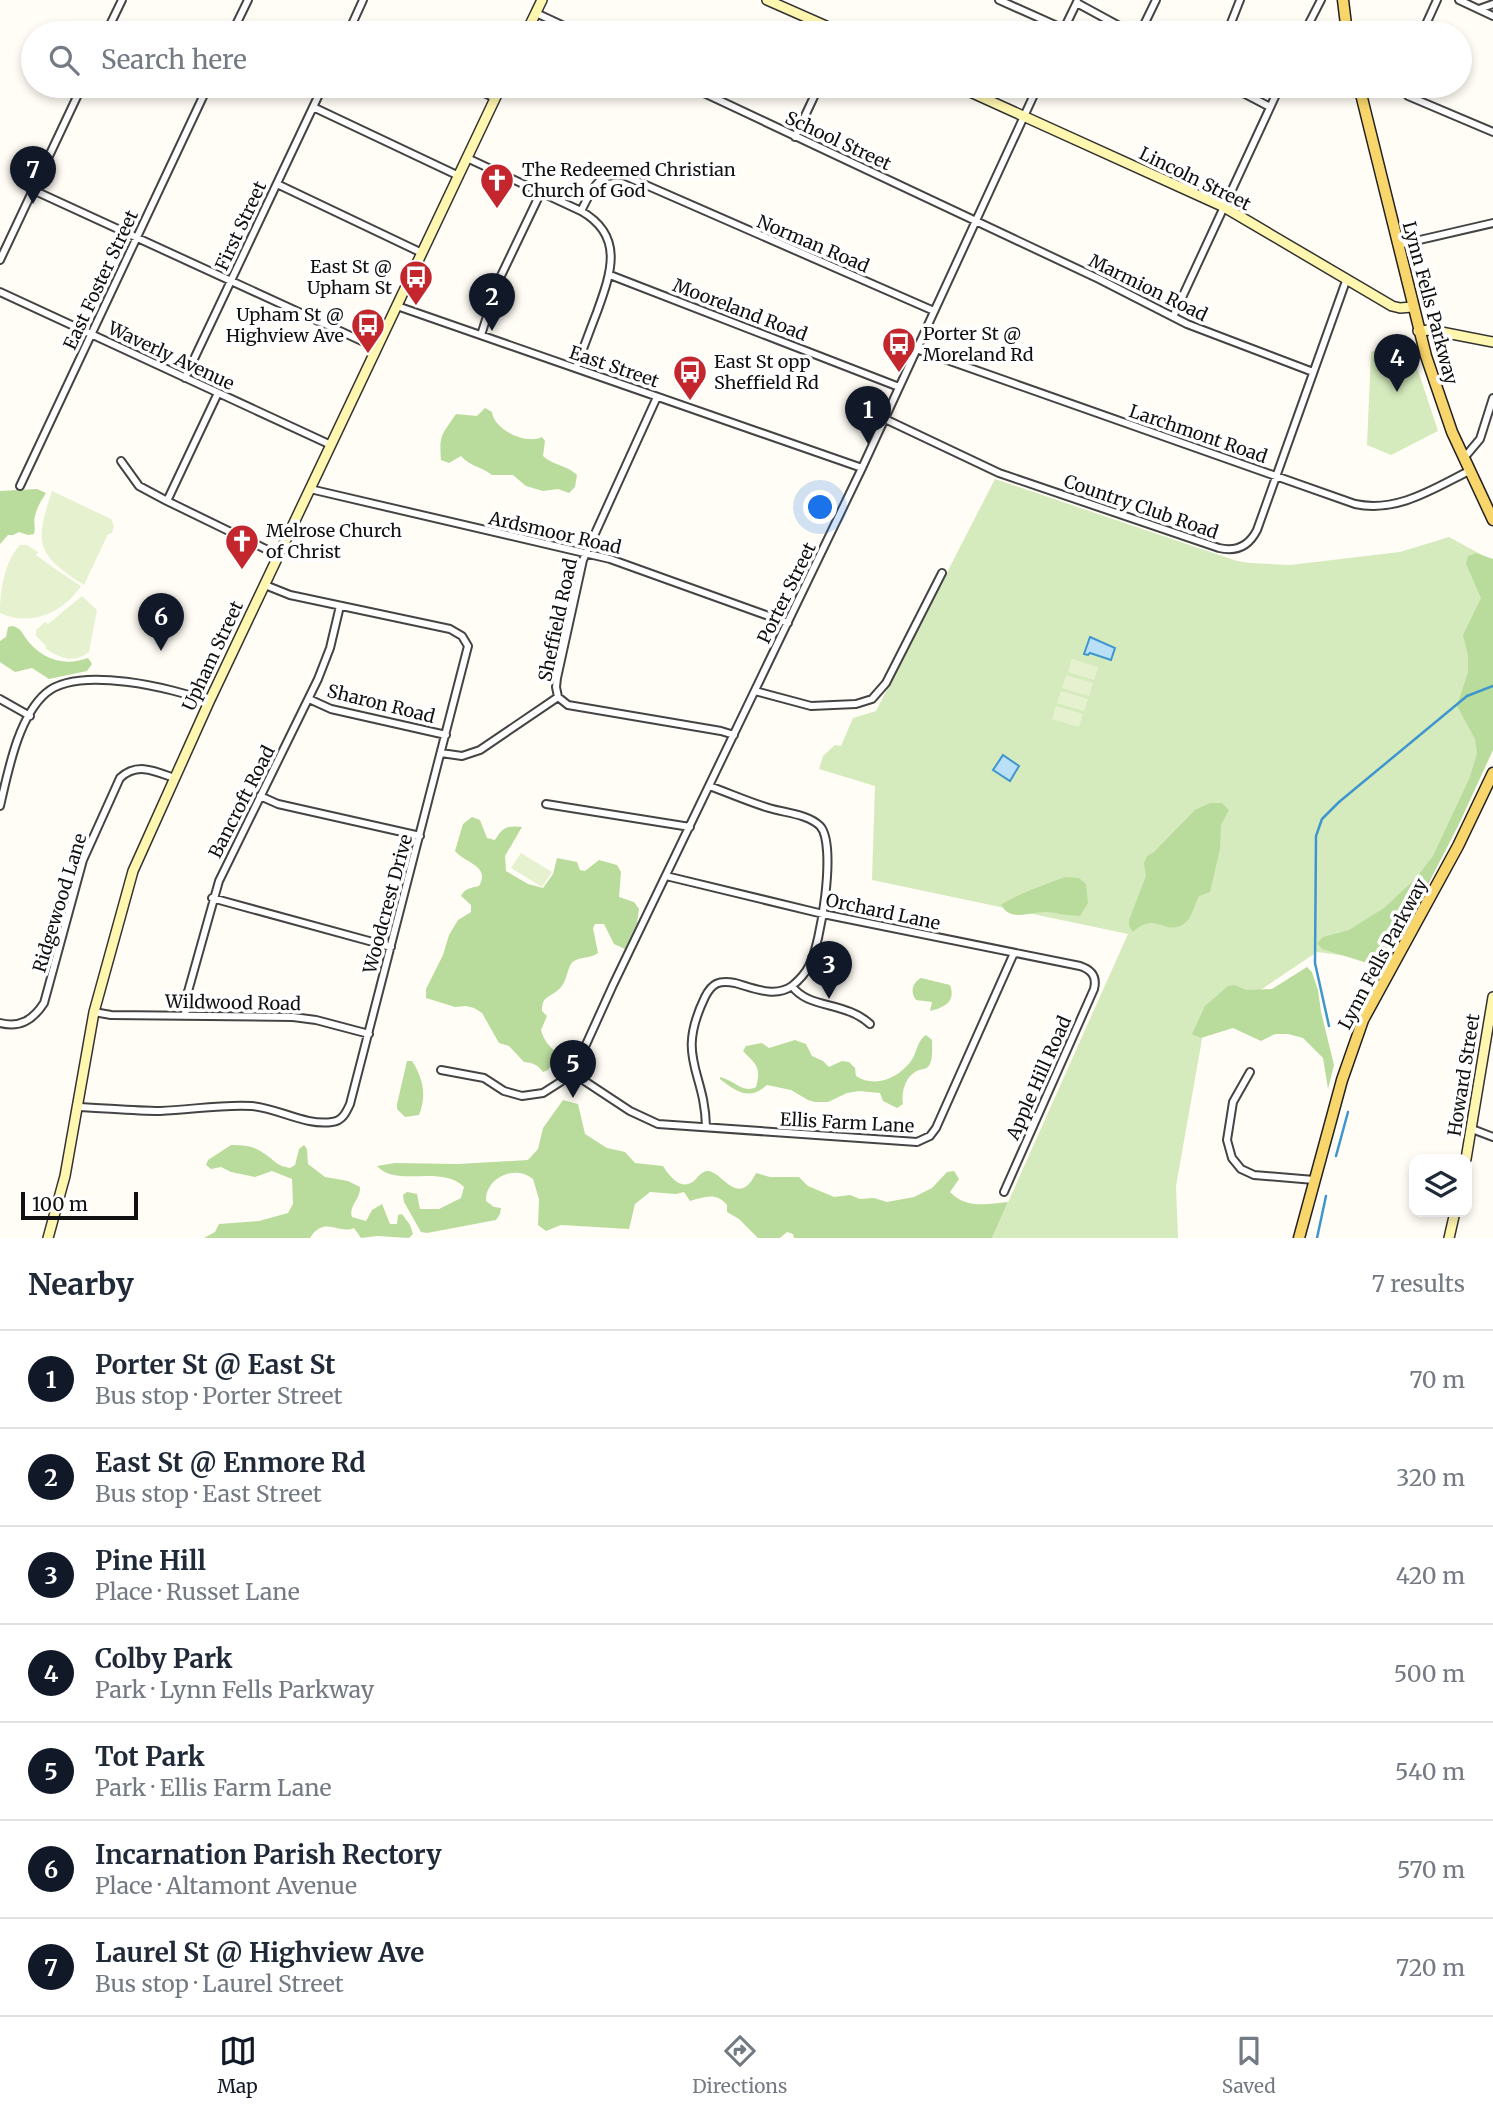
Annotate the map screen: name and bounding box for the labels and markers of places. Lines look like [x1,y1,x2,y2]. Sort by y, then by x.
pin: 7 [10,146,56,204]
place label: The Redeemed Christian Church of God [522,158,736,202]
church icon: The Redeemed Christian Church of God [478,161,516,210]
place label: East St @ Upham St [307,255,392,299]
bus stop icon: East St @ Upham St [397,258,435,307]
pin: 2 [469,273,515,331]
place label: Upham St @ Highview Ave [226,303,344,347]
bus stop icon: Upham St @ Highview Ave [349,306,387,355]
place label: Porter St @ Moreland Rd [923,322,1034,366]
bus stop icon: Porter St @ Moreland Rd [880,325,918,374]
pin: 4 [1374,334,1420,392]
place label: East St opp Sheffield Rd [714,350,819,394]
bus stop icon: East St opp Sheffield Rd [671,353,709,402]
pin: 1 [845,386,891,444]
place label: Melrose Church of Christ [266,519,402,563]
church icon: Melrose Church of Christ [223,522,261,571]
pin: 6 [138,593,184,651]
pin: 3 [806,941,852,999]
pin: 5 [550,1040,596,1098]

